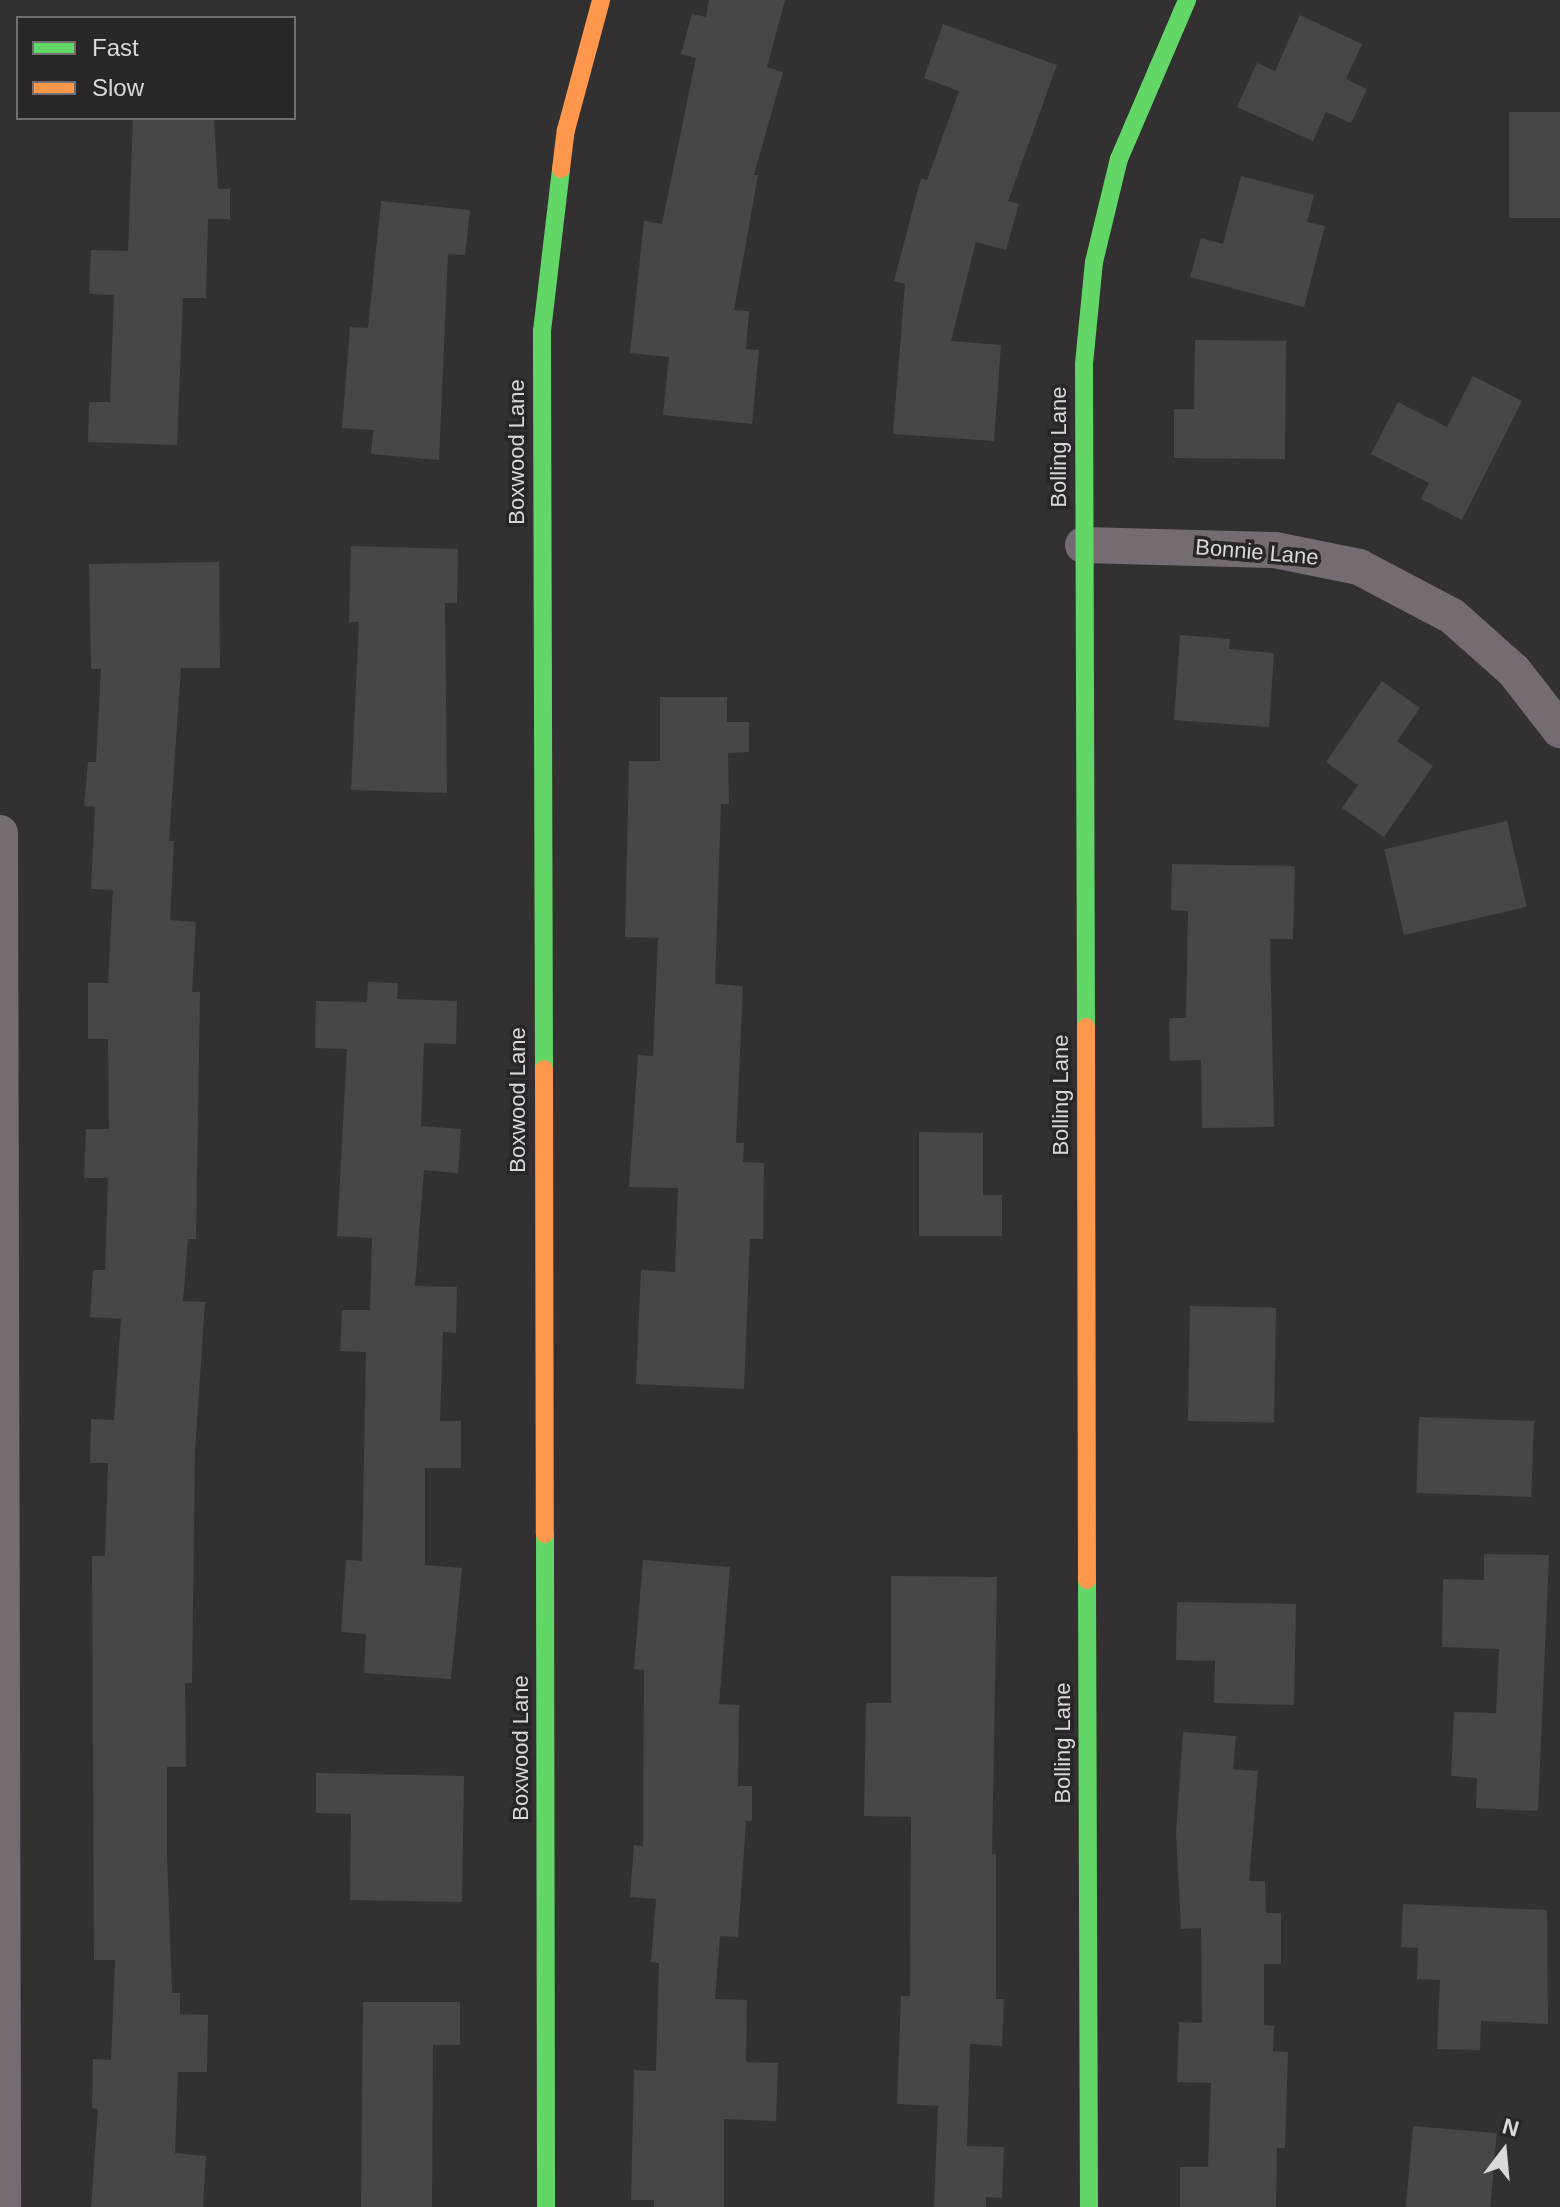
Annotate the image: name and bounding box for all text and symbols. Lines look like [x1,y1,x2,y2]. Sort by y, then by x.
legend [16,16,296,120]
text: Fast [92,34,139,61]
text: Slow [92,74,144,101]
street label: Boxwood Lane [504,379,530,525]
street label: Bolling Lane [1046,386,1072,508]
street label: Bonnie Lane [1194,533,1320,571]
street label: Boxwood Lane [505,1027,531,1173]
street label: Bolling Lane [1048,1034,1074,1156]
street label: Boxwood Lane [508,1675,534,1821]
street label: Bolling Lane [1050,1682,1076,1804]
north arrow [1464,2111,1544,2191]
text: N [1500,2113,1522,2142]

